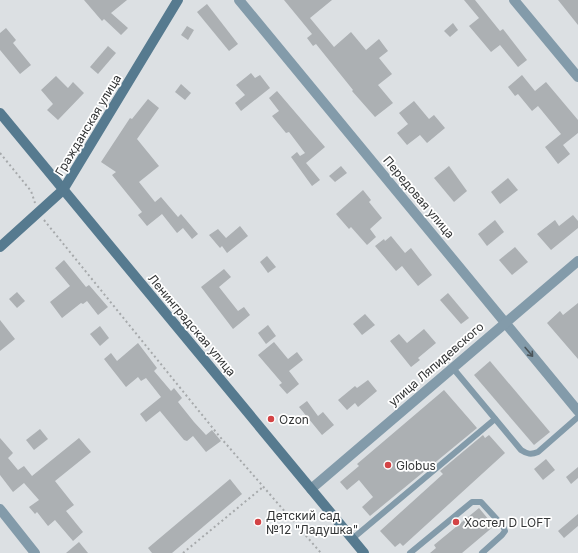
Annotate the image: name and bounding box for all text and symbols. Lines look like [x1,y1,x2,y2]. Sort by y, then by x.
street label: Гражданская улица [52,72,124,178]
street label: Передовая улица [380,153,458,241]
street label: Ленинградская улица [145,271,239,379]
street label: улица Ляпидевского [385,319,487,409]
one-way arrow [525,346,534,357]
place label: Ozon [279,412,309,427]
marker: Ozon [266,414,276,424]
place label: Globus [396,458,436,473]
marker: Globus [383,460,393,470]
place label: Детский сад №12 "Ладушка" [266,508,358,537]
place label: Хостел D LOFT [464,515,551,530]
marker: Детский сад №12 "Ладушка" [253,517,263,527]
marker: Хостел D LOFT [451,517,461,527]

